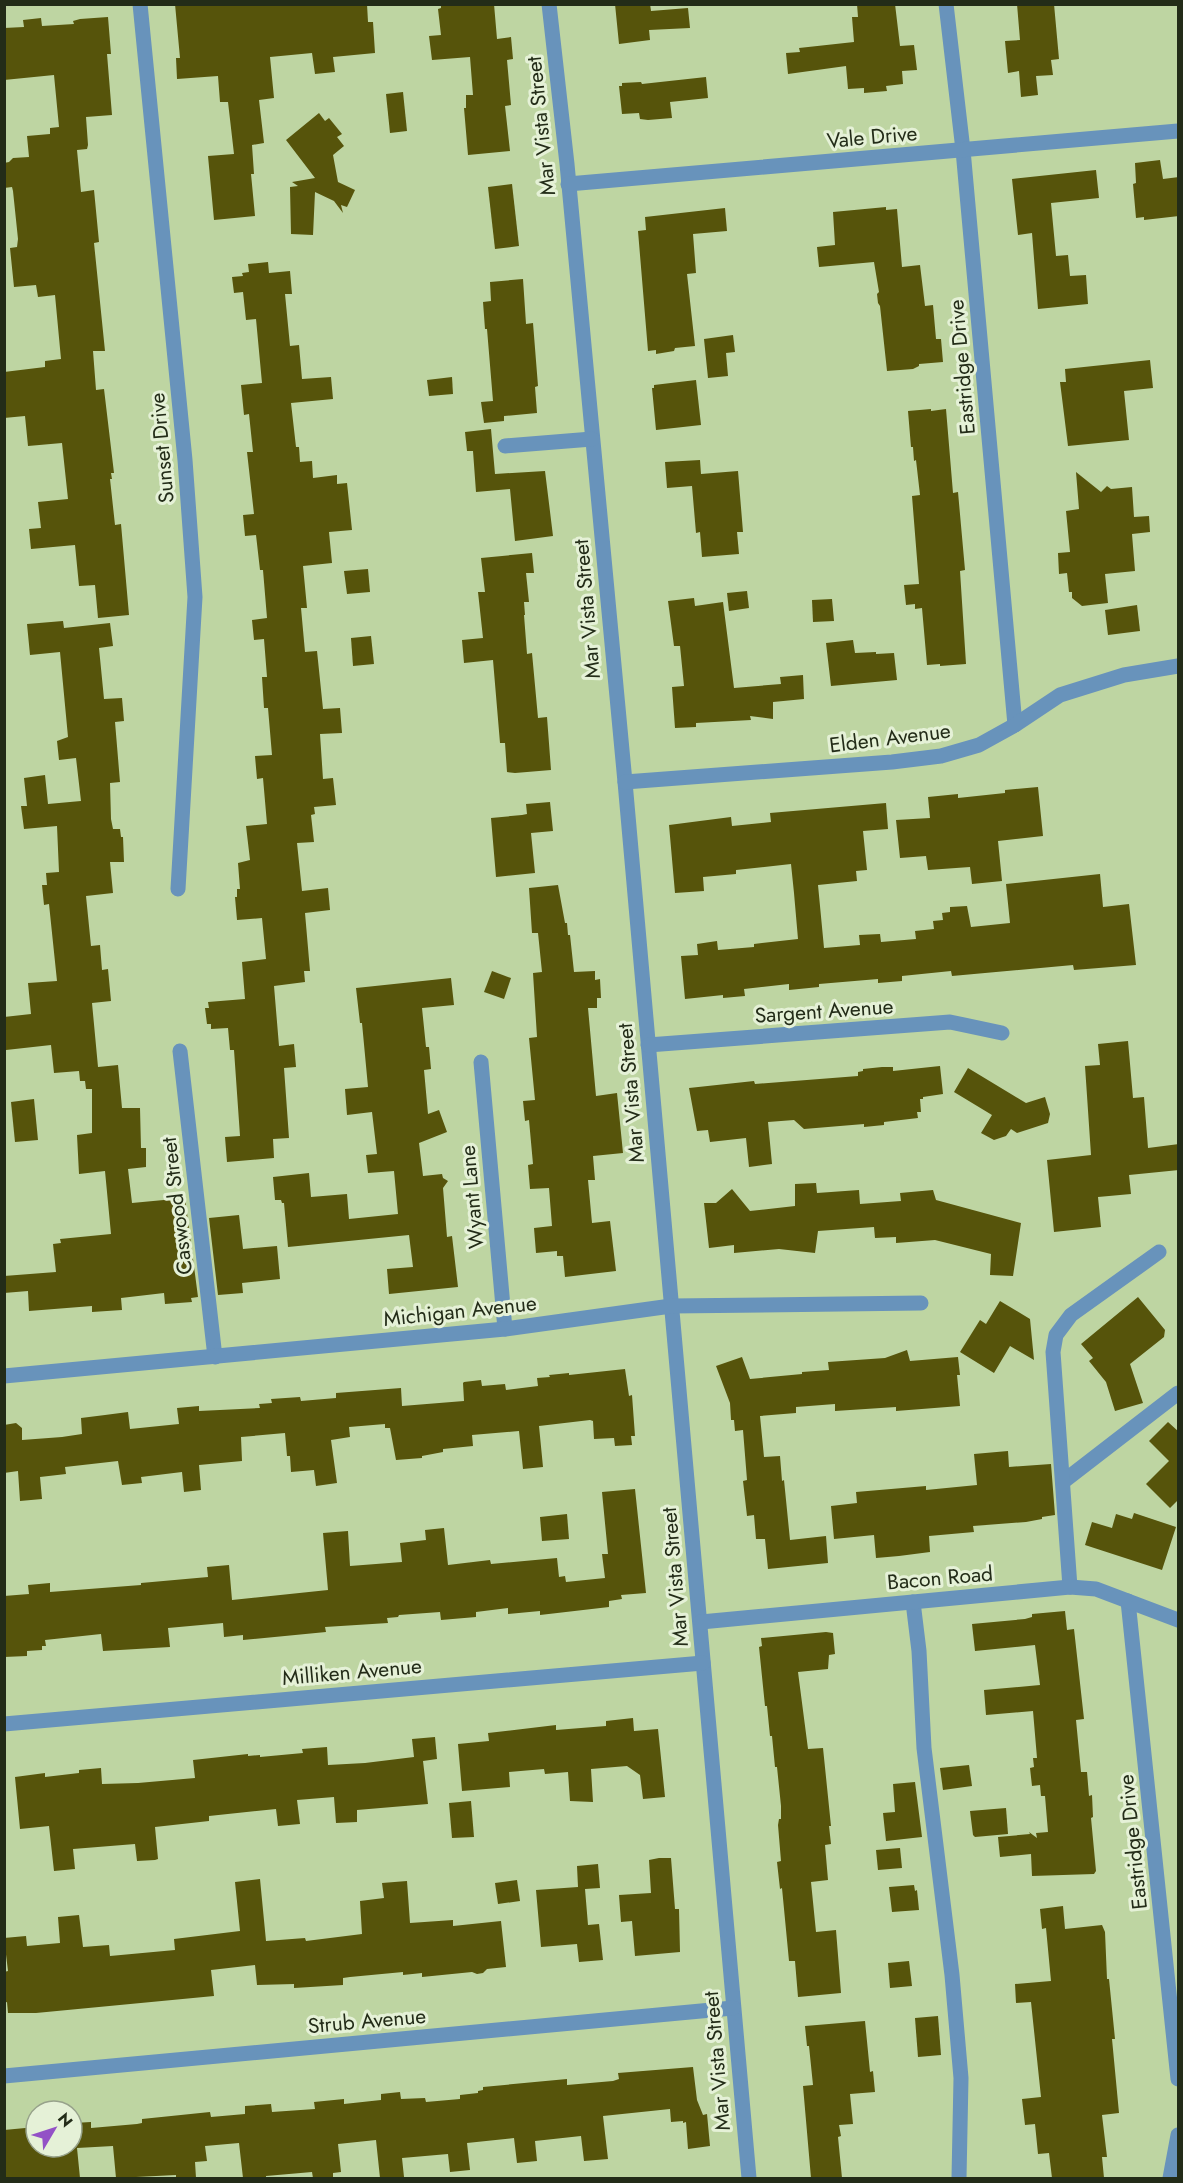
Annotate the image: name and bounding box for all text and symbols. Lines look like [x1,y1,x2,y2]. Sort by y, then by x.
street label: Mar Vista Street [519,55,563,197]
street label: Vale Drive [826,118,919,156]
street label: Eastridge Drive [941,298,983,436]
street label: Sunset Drive [142,391,182,505]
street label: Mar Vista Street [566,538,608,680]
street label: Elden Avenue [828,716,953,760]
street label: Sargent Avenue [754,991,895,1031]
street label: Mar Vista Street [610,1022,652,1164]
street label: Caswood Street [154,1136,200,1276]
street label: Wyant Lane [453,1144,491,1250]
street label: Michigan Avenue [382,1288,538,1334]
street label: Mar Vista Street [654,1506,696,1648]
street label: Bacon Road [886,1558,994,1598]
street label: Milliken Avenue [281,1651,423,1693]
street label: Eastridge Drive [1111,1773,1155,1911]
street label: Mar Vista Street [696,1990,738,2132]
street label: Strub Avenue [307,2001,427,2041]
north arrow [24,2099,84,2159]
text: N [52,2108,78,2132]

